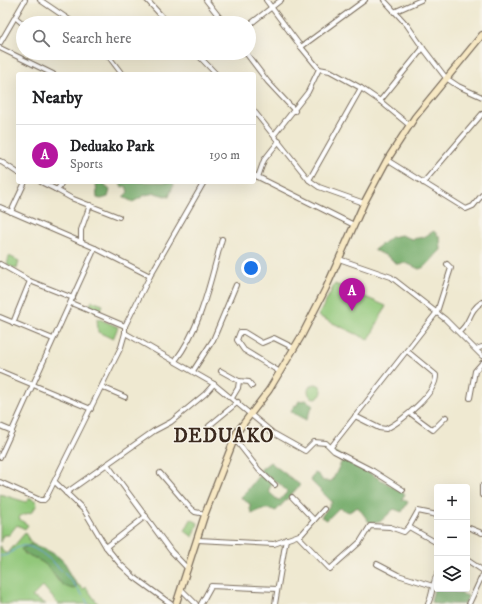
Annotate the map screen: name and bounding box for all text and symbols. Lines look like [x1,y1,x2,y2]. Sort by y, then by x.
search box [16,16,256,60]
icon: search [30,27,52,49]
text: Search here [62,29,131,48]
text: Nearby [32,87,82,109]
text: Deduako Park [70,137,154,156]
text: A [41,147,49,163]
text: 190 m [209,147,240,163]
text: Sports [70,156,103,172]
your location [241,258,261,278]
pin: A [339,278,365,311]
district label: DEDUAKO [173,425,275,448]
map controls [434,484,470,592]
button: + [434,484,470,520]
button: − [434,520,470,556]
button: layers [434,556,470,592]

